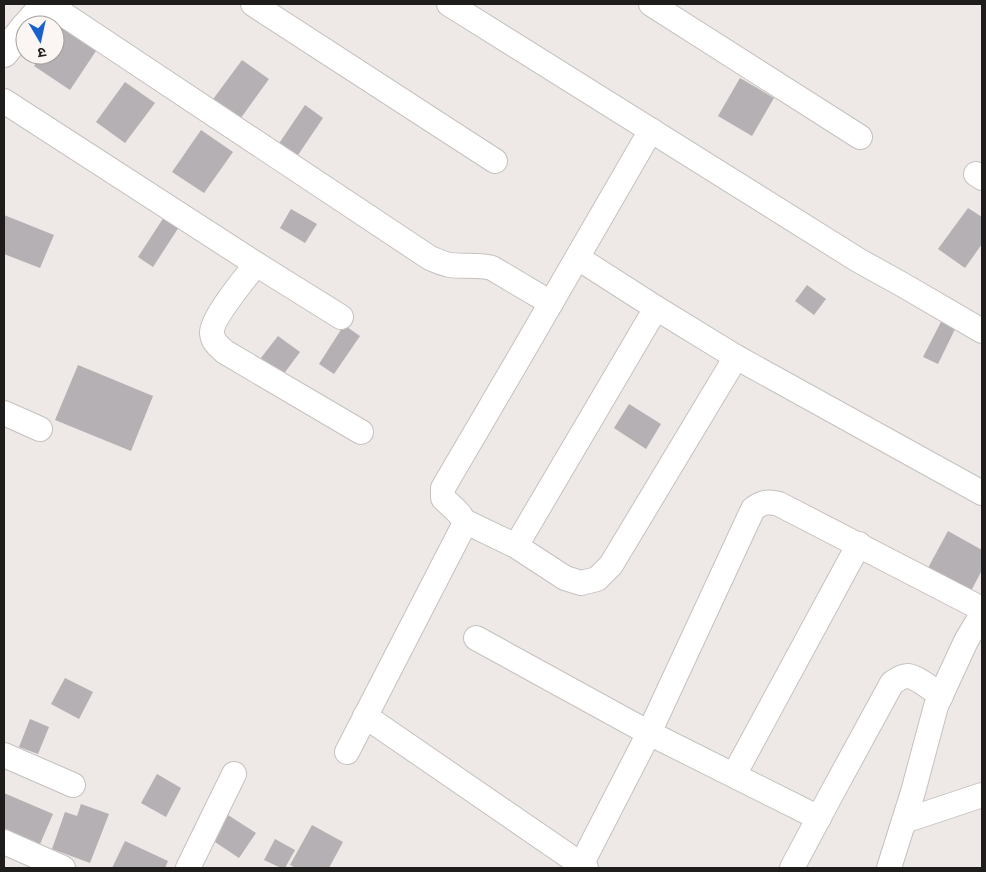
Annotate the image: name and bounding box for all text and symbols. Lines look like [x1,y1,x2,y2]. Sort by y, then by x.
north arrow [15,15,65,65]
text: उ [36,44,47,62]

